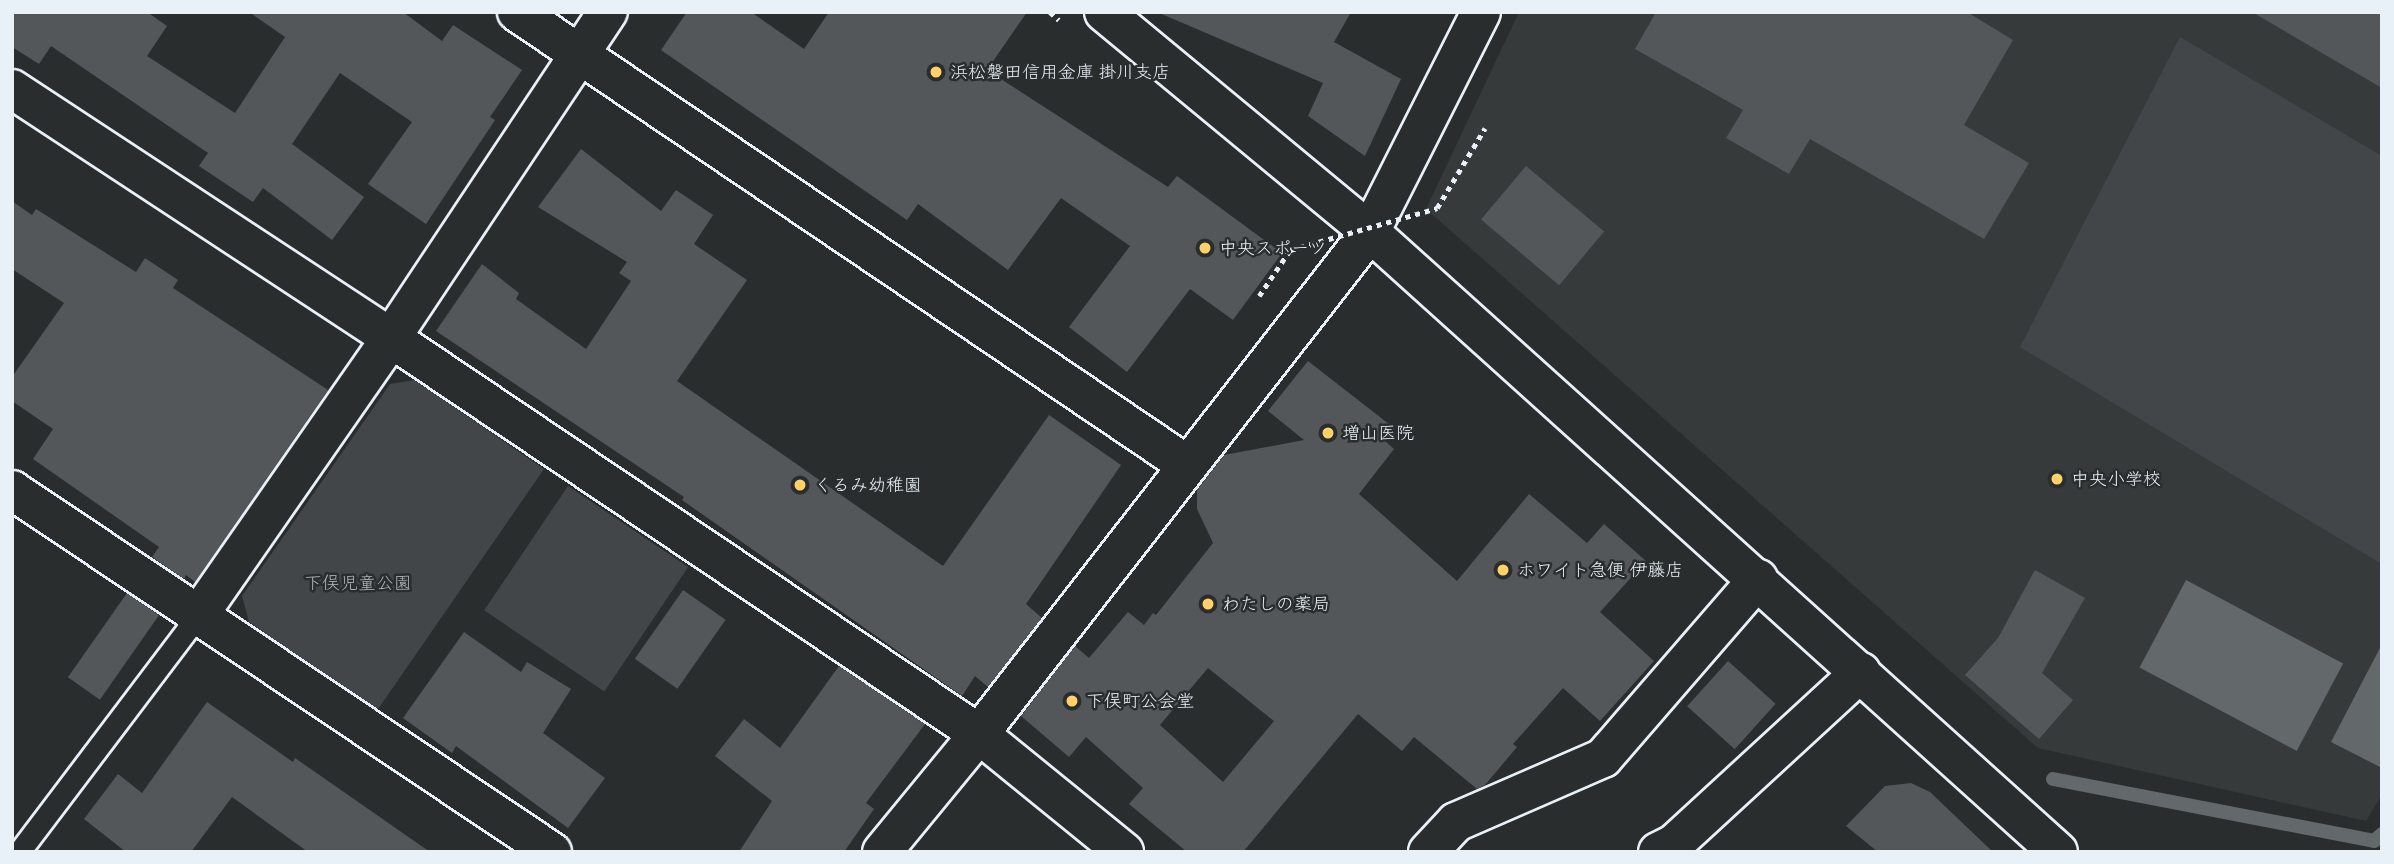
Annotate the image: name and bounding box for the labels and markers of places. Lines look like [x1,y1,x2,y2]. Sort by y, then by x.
place label: 浜松磐田信用金庫 掛川支店 [950,61,1170,83]
marker: 浜松磐田信用金庫 掛川支店 [928,64,944,80]
place label: 中央スポーツ [1219,237,1327,259]
marker: 中央スポーツ [1197,240,1213,256]
place label: 増山医院 [1342,422,1414,444]
marker: 増山医院 [1320,425,1336,441]
place label: 中央小学校 [2071,468,2161,490]
marker: 中央小学校 [2049,471,2065,487]
place label: くるみ幼稚園 [814,474,922,496]
marker: くるみ幼稚園 [792,477,808,493]
place label: ホワイト急便 伊藤店 [1517,559,1683,581]
marker: ホワイト急便 伊藤店 [1495,562,1511,578]
place label: わたしの薬局 [1222,593,1330,615]
marker: わたしの薬局 [1200,596,1216,612]
place label: 下俣町公会堂 [1086,690,1194,712]
marker: 下俣町公会堂 [1064,693,1080,709]

